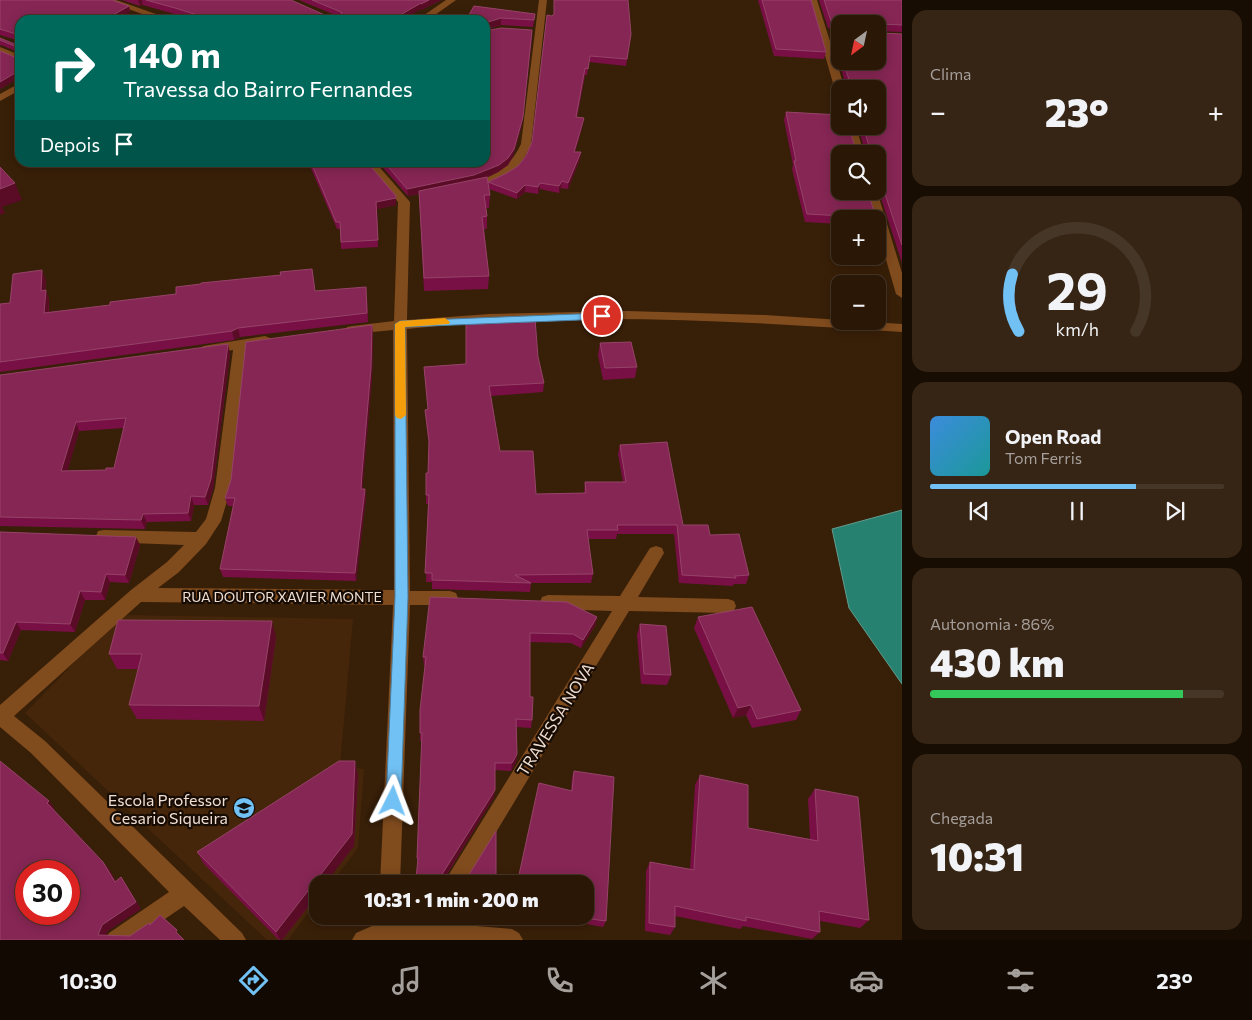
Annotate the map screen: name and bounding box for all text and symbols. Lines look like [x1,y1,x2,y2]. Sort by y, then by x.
north arrow [831,15,886,70]
map controls [831,15,886,330]
text: 140 m [123,32,221,75]
icon: right [40,35,105,100]
text: Clima [930,64,971,83]
text: Travessa do Bairro Fernandes [123,75,413,102]
button: sound [831,80,886,135]
text: 23° [1045,88,1109,135]
text: − [930,94,946,128]
text: + [1208,94,1224,128]
icon: arrive [110,130,138,158]
text: Depois [40,133,100,156]
button: search [831,145,886,200]
button: + [831,210,886,265]
text: 29 [1046,257,1108,321]
button: − [831,275,886,330]
pin [581,295,623,337]
icon: arrive [588,302,616,330]
text: km/h [1055,318,1099,340]
text: Open Road [1005,425,1101,448]
text: Tom Ferris [1005,448,1082,467]
icon: previous [965,497,993,525]
icon: pause [1063,497,1091,525]
icon: next [1161,497,1189,525]
street label: RUA DOUTOR XAVIER MONTE [182,588,382,605]
text: Autonomia · 86% [930,614,1054,633]
text: 430 km [930,638,1064,685]
street label: TRAVESSA NOVA [513,659,597,779]
position arrow [366,774,418,826]
place label: Escola Professor Cesario Siqueira [108,790,229,827]
school or university icon: Escola Professor Cesario Siqueira [232,796,256,820]
text: Chegada [930,808,993,827]
text: 10:31 [930,832,1024,879]
speed limit sign: 30 [15,860,80,925]
text: 10:31 · 1 min · 200 m [364,888,539,911]
icon: directions [236,963,271,998]
icon: music [389,963,424,998]
icon: phone [542,963,577,998]
icon: climate [696,963,731,998]
icon: car [849,963,884,998]
icon: filters [1003,963,1038,998]
text: 10:30 [59,967,117,994]
text: 23° [1156,967,1193,994]

